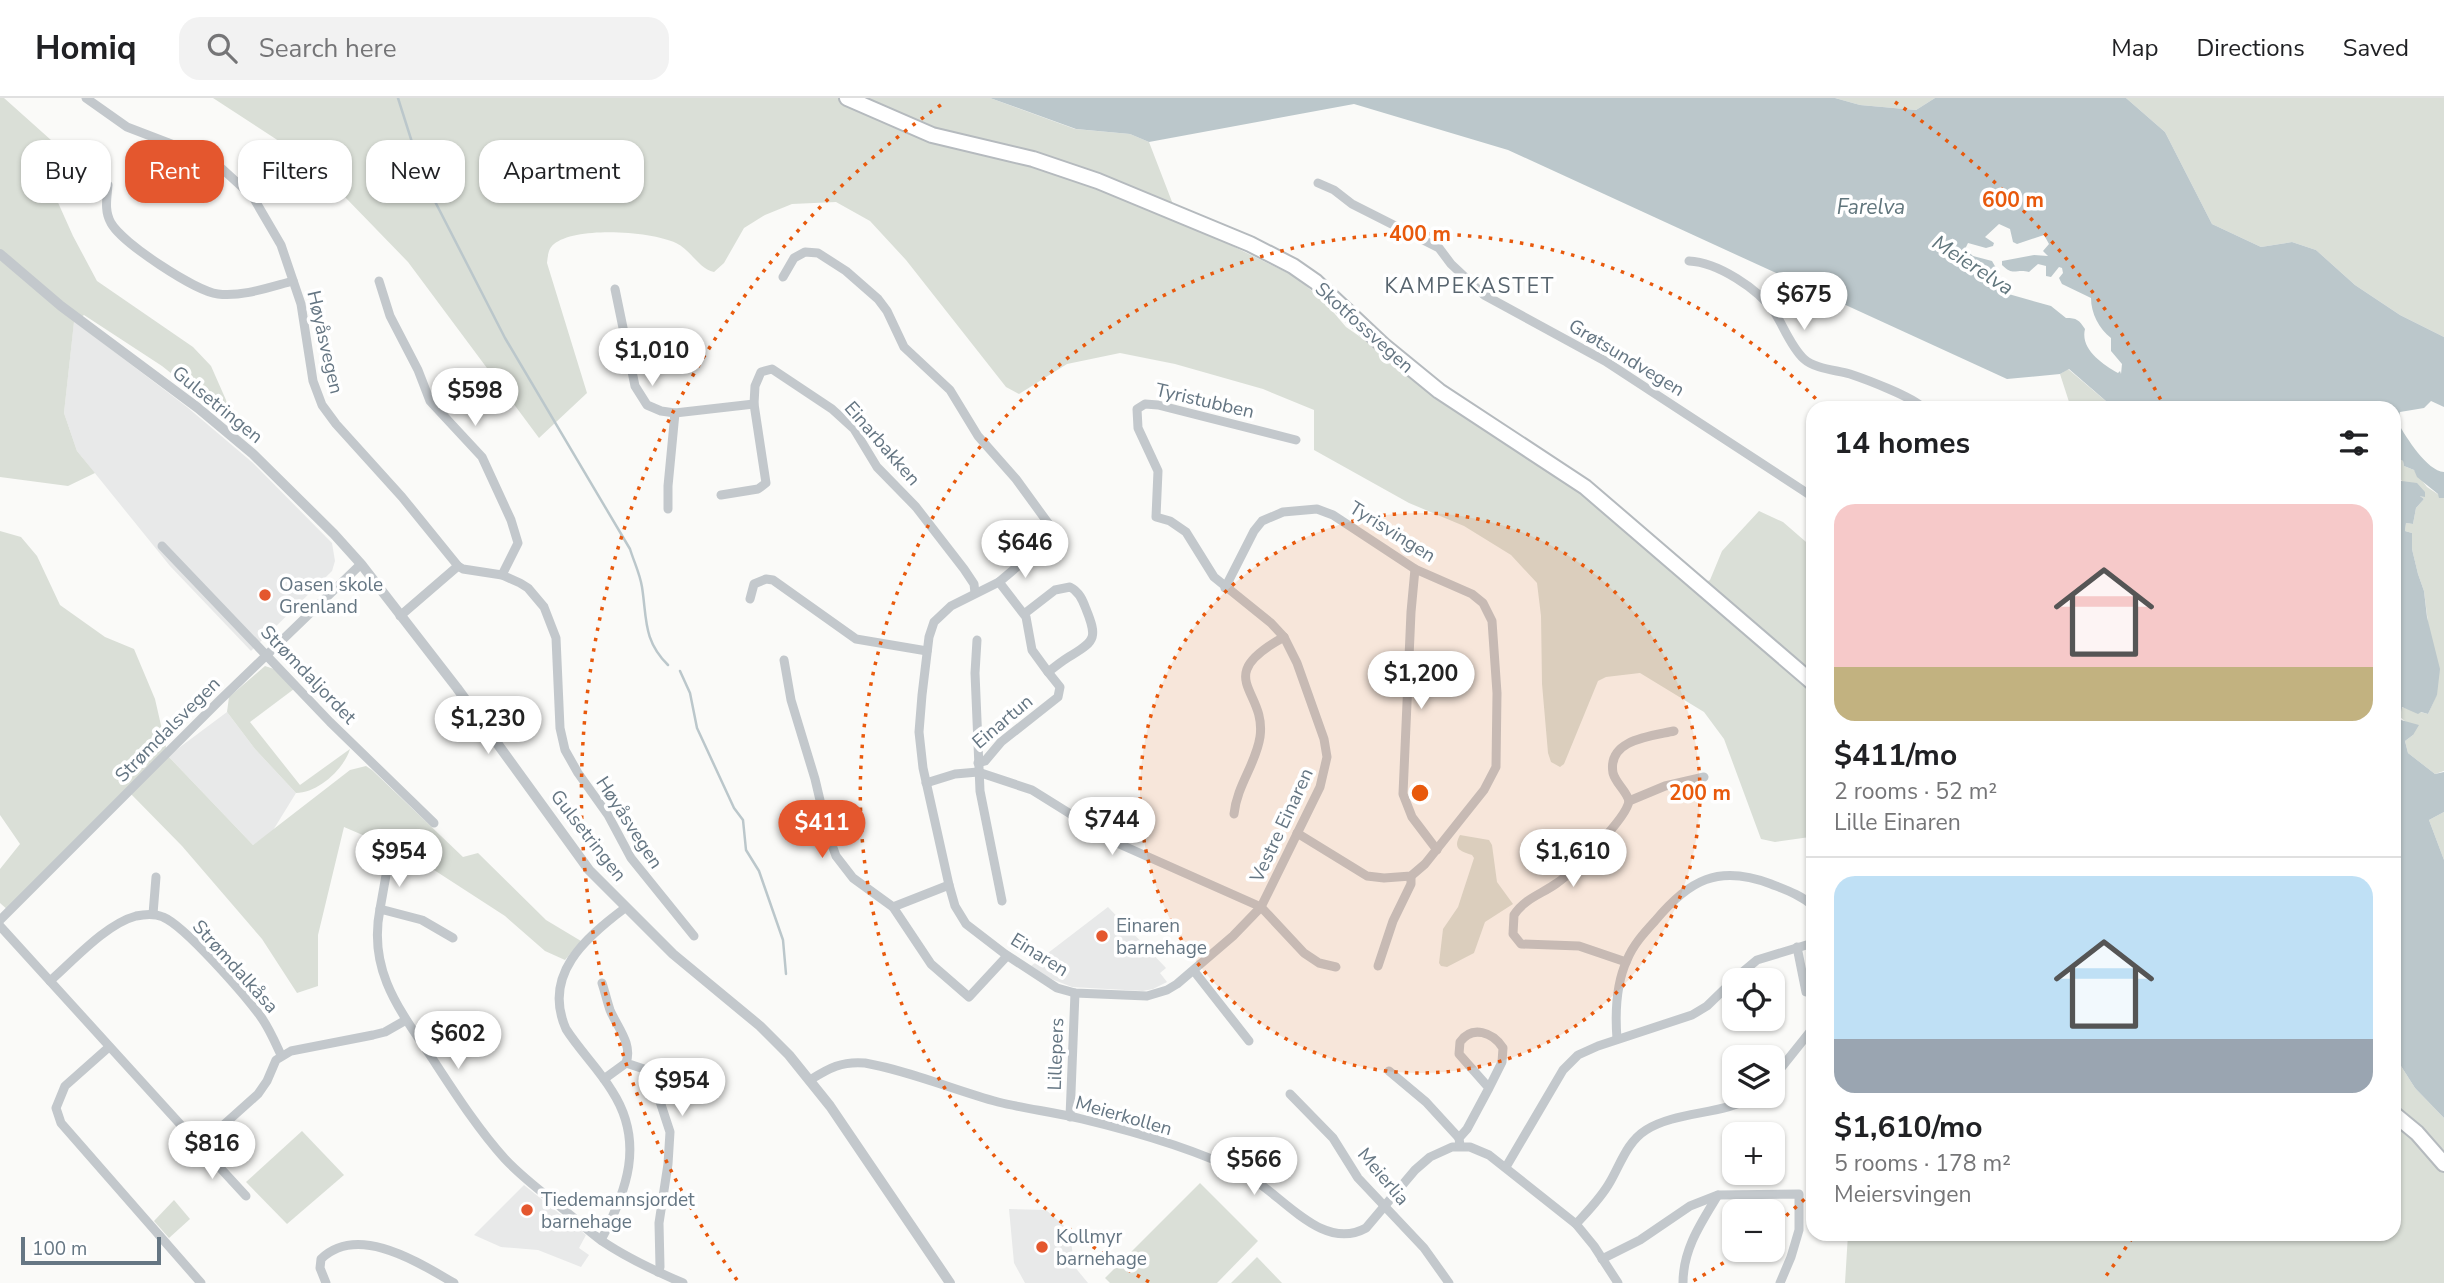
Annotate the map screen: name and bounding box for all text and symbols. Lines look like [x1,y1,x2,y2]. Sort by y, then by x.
search box [179,17,669,80]
text: Homiq [35,26,137,71]
icon: search [203,29,241,67]
text: Search here [259,31,397,66]
text: Map [2111,32,2158,64]
text: Directions [2196,32,2305,64]
text: Saved [2343,32,2409,64]
chip: Buy [21,140,111,203]
chip: Rent [125,140,224,203]
chip: Filters [238,140,352,203]
chip: New [366,140,465,203]
chip: Apartment [479,140,644,203]
text: 600 m [1982,186,2044,214]
water label: Farelva [1837,193,1905,221]
text: 400 m [1389,220,1451,248]
water label: Meierelva [1927,228,2019,302]
district label: KAMPEKASTET [1385,272,1555,300]
pin: $675 [1763,272,1845,332]
street label: Skotfossvegen [1309,276,1419,379]
text: $675 [1776,279,1832,310]
street label: Høyåsvegen [301,288,350,396]
street label: Grøtsundvegen [1564,313,1689,403]
pin: $1,010 [595,328,709,388]
text: $1,010 [615,335,689,366]
street label: Gulsetringen [166,360,268,449]
pin: $598 [434,368,516,428]
text: $598 [447,375,503,406]
street label: Tyristubben [1153,377,1257,425]
street label: Einarbakken [838,396,926,491]
text: 14 homes [1834,423,1970,464]
icon: filters [2335,424,2373,462]
street label: Tyrisvingen [1344,495,1441,569]
pin: $646 [984,520,1066,580]
text: $646 [997,527,1053,558]
icon: home [2041,549,2167,675]
place label: Oasen skole Grenland [279,572,383,620]
marker: Oasen skole Grenland [257,587,273,603]
street label: Strømdaljordet [254,620,362,730]
pin: $1,200 [1364,652,1478,711]
text: $1,200 [1384,658,1458,689]
street label: Strømdalsvegen [109,671,226,788]
street label: Einartun [967,689,1038,755]
pin: $1,230 [431,696,545,756]
text: $1,230 [451,703,525,734]
text: $411/mo [1834,735,1957,776]
street label: Vestre Einaren [1244,764,1320,888]
street label: Høyåsvegen [590,771,669,874]
text: 2 rooms · 52 m² [1834,776,1997,807]
text: 200 m [1669,779,1731,807]
centre of rings [1408,781,1432,805]
street label: Gulsetringen [544,784,632,887]
pin: $744 [1071,798,1153,857]
pin: $411 [781,800,863,860]
text: $744 [1084,804,1140,835]
text: $411 [794,807,850,838]
text: Lille Einaren [1834,807,1961,838]
pin: $954 [358,830,440,889]
pin: $1,610 [1516,830,1630,889]
text: $954 [371,836,427,867]
text: $1,610 [1536,836,1610,867]
place label: Einaren barnehage [1116,913,1207,961]
street label: Strømdalkåsa [186,914,284,1019]
icon: home [2041,921,2167,1047]
street label: Einaren [1005,927,1073,983]
marker: Einaren barnehage [1094,928,1110,944]
map controls [1722,968,1785,1262]
button: locate [1722,968,1785,1031]
pin: $602 [417,1012,499,1071]
street label: Lillepers [1042,1017,1070,1091]
text: $602 [430,1018,486,1049]
button: layers [1722,1045,1785,1108]
pin: $954 [641,1058,723,1118]
text: $954 [654,1065,710,1096]
street label: Meierkollen [1072,1090,1175,1142]
text: $1,610/mo [1834,1107,1983,1148]
pin: $816 [171,1122,253,1181]
button: + [1722,1122,1785,1185]
text: $816 [184,1128,240,1159]
pin: $566 [1213,1138,1295,1197]
street label: Meierlia [1351,1142,1415,1211]
text: $566 [1226,1144,1282,1175]
text: 5 rooms · 178 m² [1834,1148,2011,1179]
text: Meiersvingen [1834,1179,1971,1210]
place label: Tiedemannsjordet barnehage [541,1187,695,1235]
button: − [1722,1199,1785,1262]
marker: Tiedemannsjordet barnehage [519,1202,535,1218]
place label: Kollmyr barnehage [1056,1224,1147,1272]
scale bar [21,1234,161,1266]
text: 100 m [32,1236,87,1262]
marker: Kollmyr barnehage [1034,1239,1050,1255]

